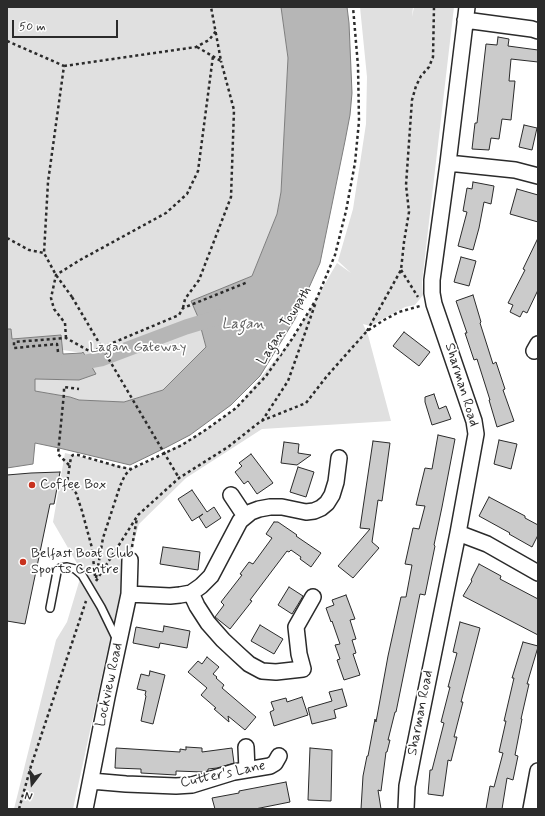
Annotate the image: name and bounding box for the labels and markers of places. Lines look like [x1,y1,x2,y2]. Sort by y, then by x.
place label: Coffee Box [40,477,106,493]
marker: Coffee Box [27,480,37,490]
place label: Belfast Boat Club Sports Centre [31,546,134,578]
marker: Belfast Boat Club Sports Centre [18,557,28,567]

